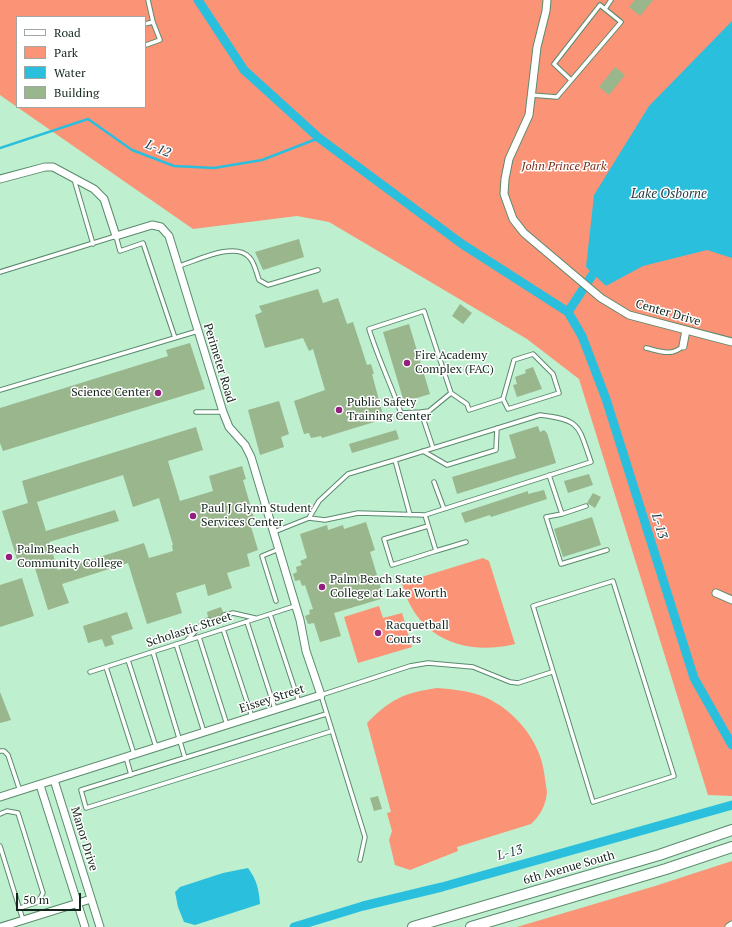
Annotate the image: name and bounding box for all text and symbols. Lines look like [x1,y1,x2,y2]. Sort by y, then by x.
legend [16,16,146,108]
text: Road [54,25,81,40]
text: Park [54,45,78,60]
text: Water [54,65,86,80]
text: Building [54,85,99,100]
water label: L-12 [143,137,173,161]
park label: John Prince Park [522,160,606,174]
water label: Lake Osborne [631,186,707,202]
street label: Center Drive [634,297,702,329]
street label: Perimeter Road [200,322,238,404]
place label: Fire Academy Complex (FAC) [415,349,494,377]
marker: Fire Academy Complex (FAC) [402,358,412,368]
place label: Science Center [71,386,150,400]
marker: Science Center [153,388,163,398]
place label: Public Safety Training Center [347,396,431,424]
marker: Public Safety Training Center [334,405,344,415]
place label: Paul J Glynn Student Services Center [201,502,312,530]
marker: Paul J Glynn Student Services Center [188,511,198,521]
water label: L-13 [648,511,670,541]
place label: Palm Beach Community College [17,543,123,571]
marker: Palm Beach Community College [4,552,14,562]
place label: Palm Beach State College at Lake Worth [330,573,447,601]
marker: Palm Beach State College at Lake Worth [317,582,327,592]
street label: Scholastic Street [144,609,234,651]
place label: Racquetball Courts [386,619,449,647]
marker: Racquetball Courts [373,628,383,638]
street label: Eissey Street [238,682,306,716]
street label: Manor Drive [67,805,101,873]
water label: L-13 [495,842,525,864]
street label: 6th Avenue South [522,848,616,888]
scale bar [18,885,83,911]
text: 50 m [23,892,49,907]

